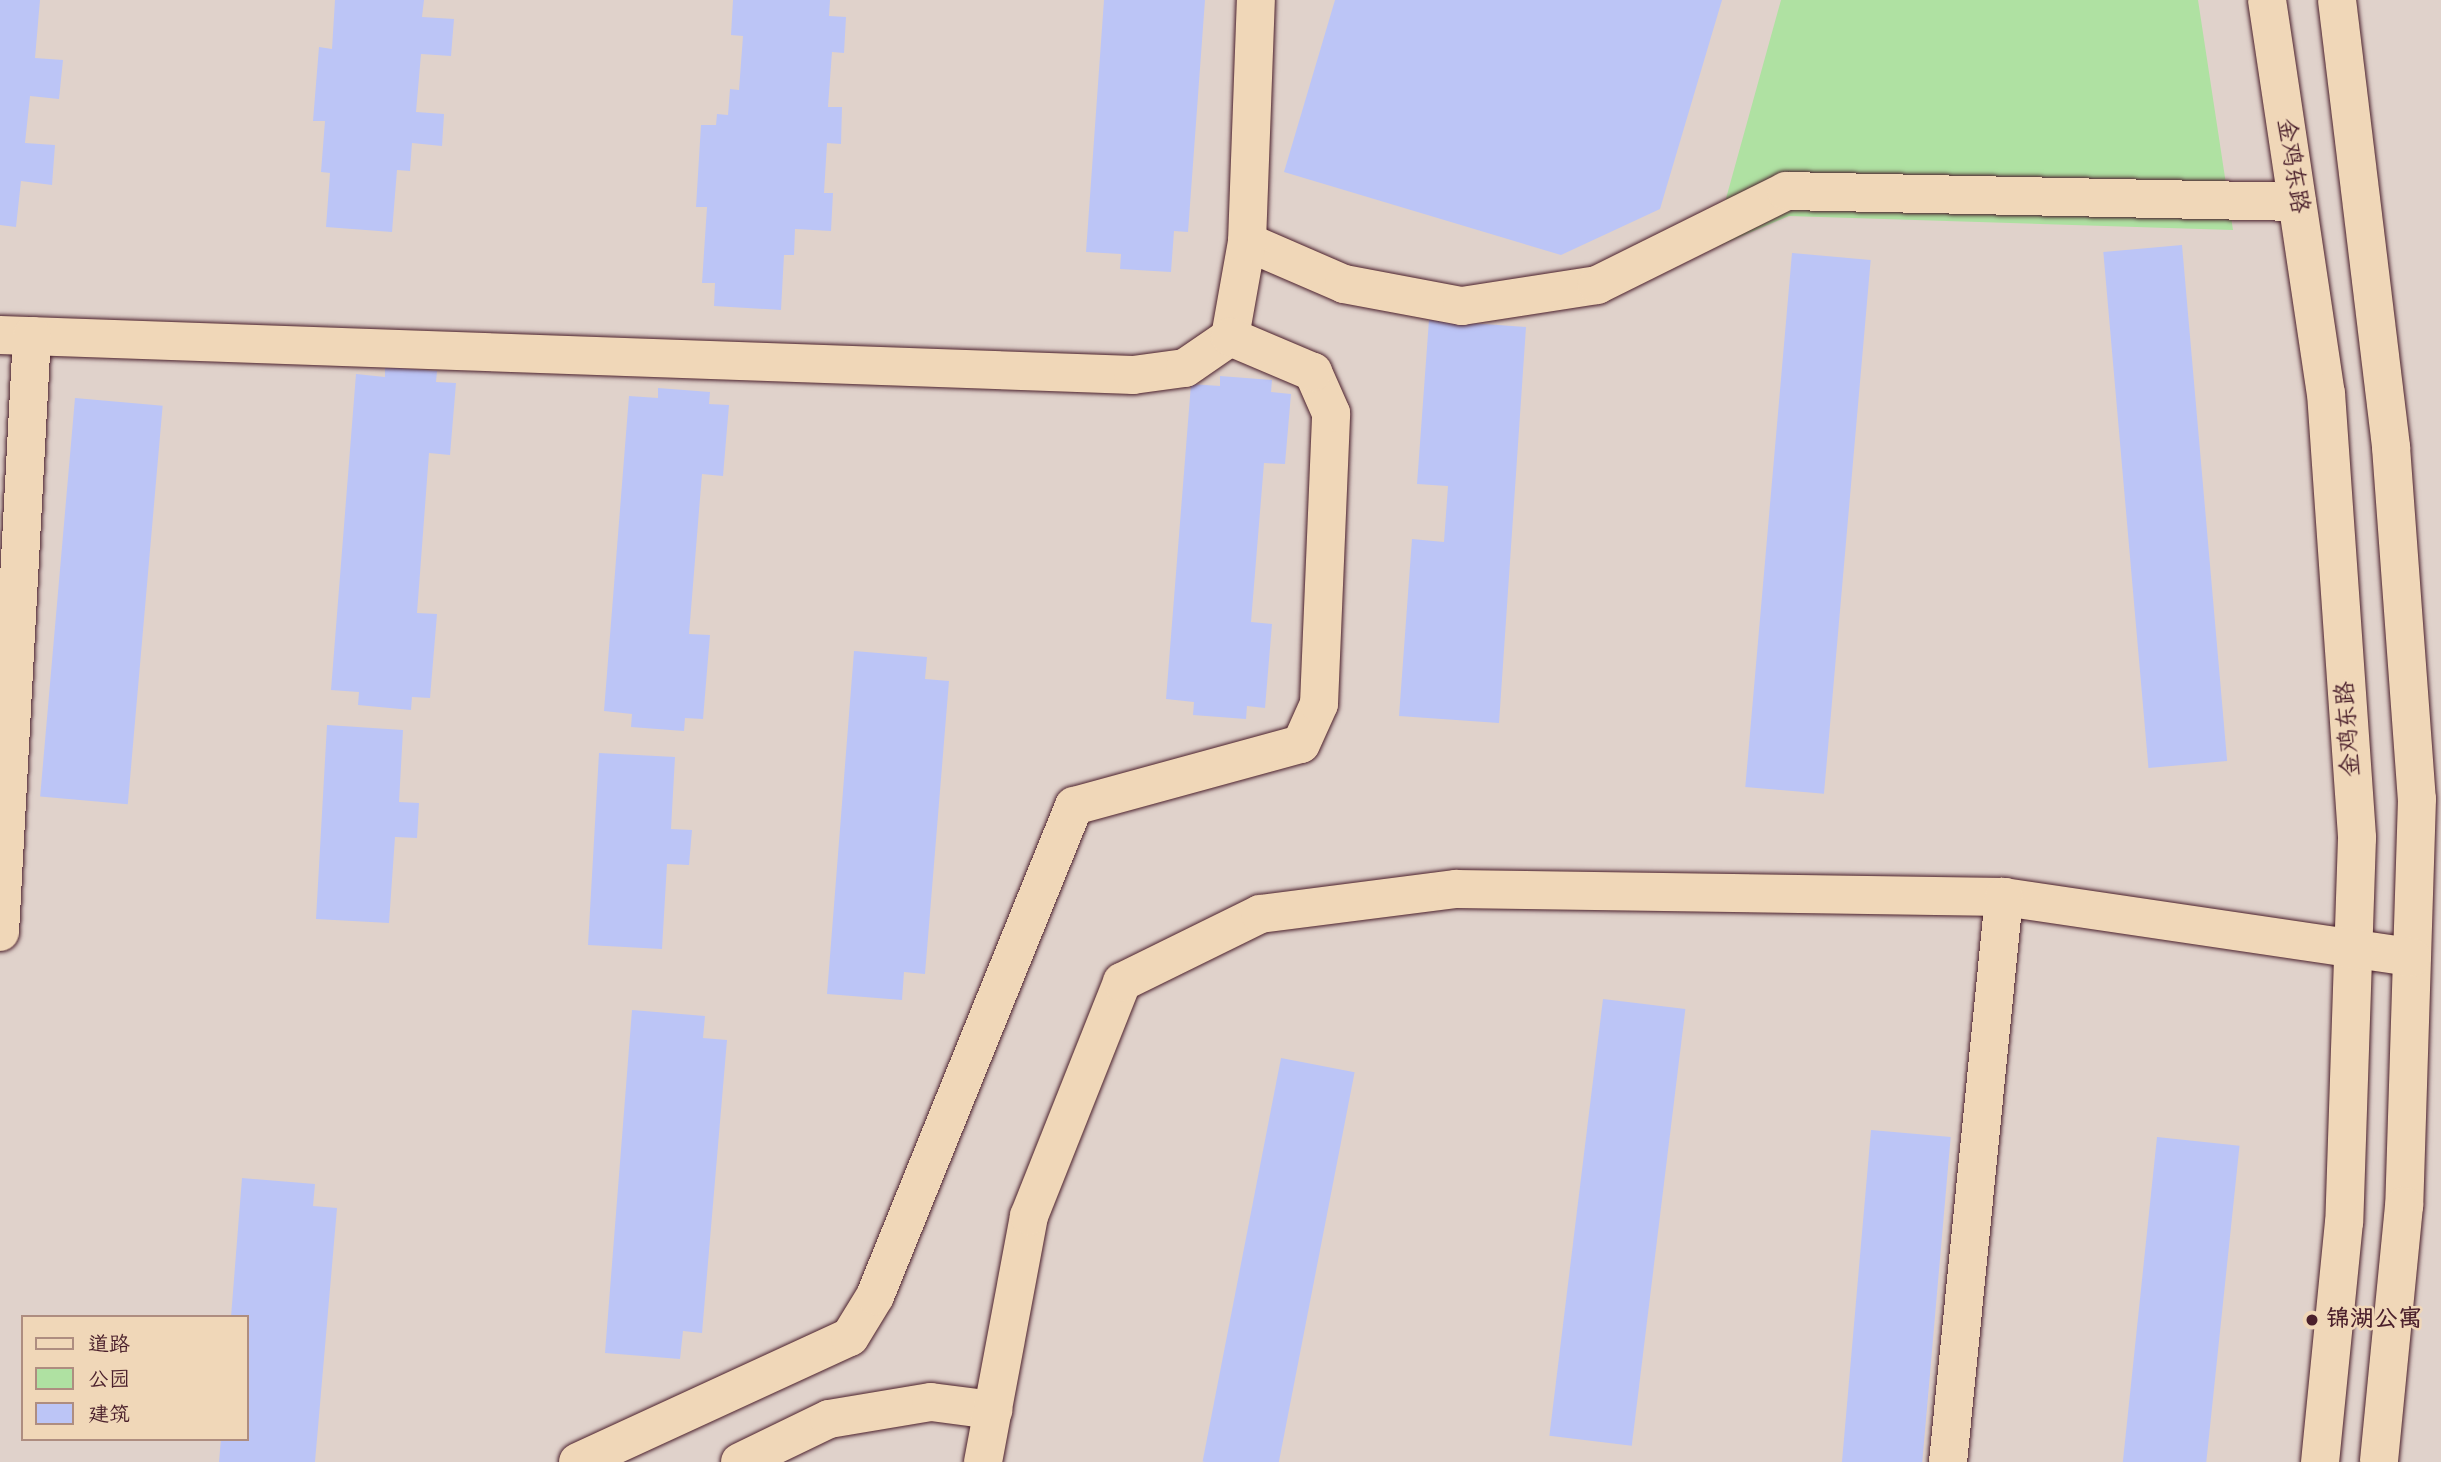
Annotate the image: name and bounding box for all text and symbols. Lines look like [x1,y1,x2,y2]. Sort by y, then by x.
street label: 金鸡东路 [2270,116,2314,216]
street label: 金鸡东路 [2331,680,2367,778]
place label: 锦湖公寓 [2326,1306,2422,1334]
marker: 锦湖公寓 [2304,1312,2320,1328]
legend [21,1315,248,1441]
text: 道路 [88,1330,130,1359]
text: 公园 [88,1365,130,1394]
text: 建筑 [88,1400,130,1429]

